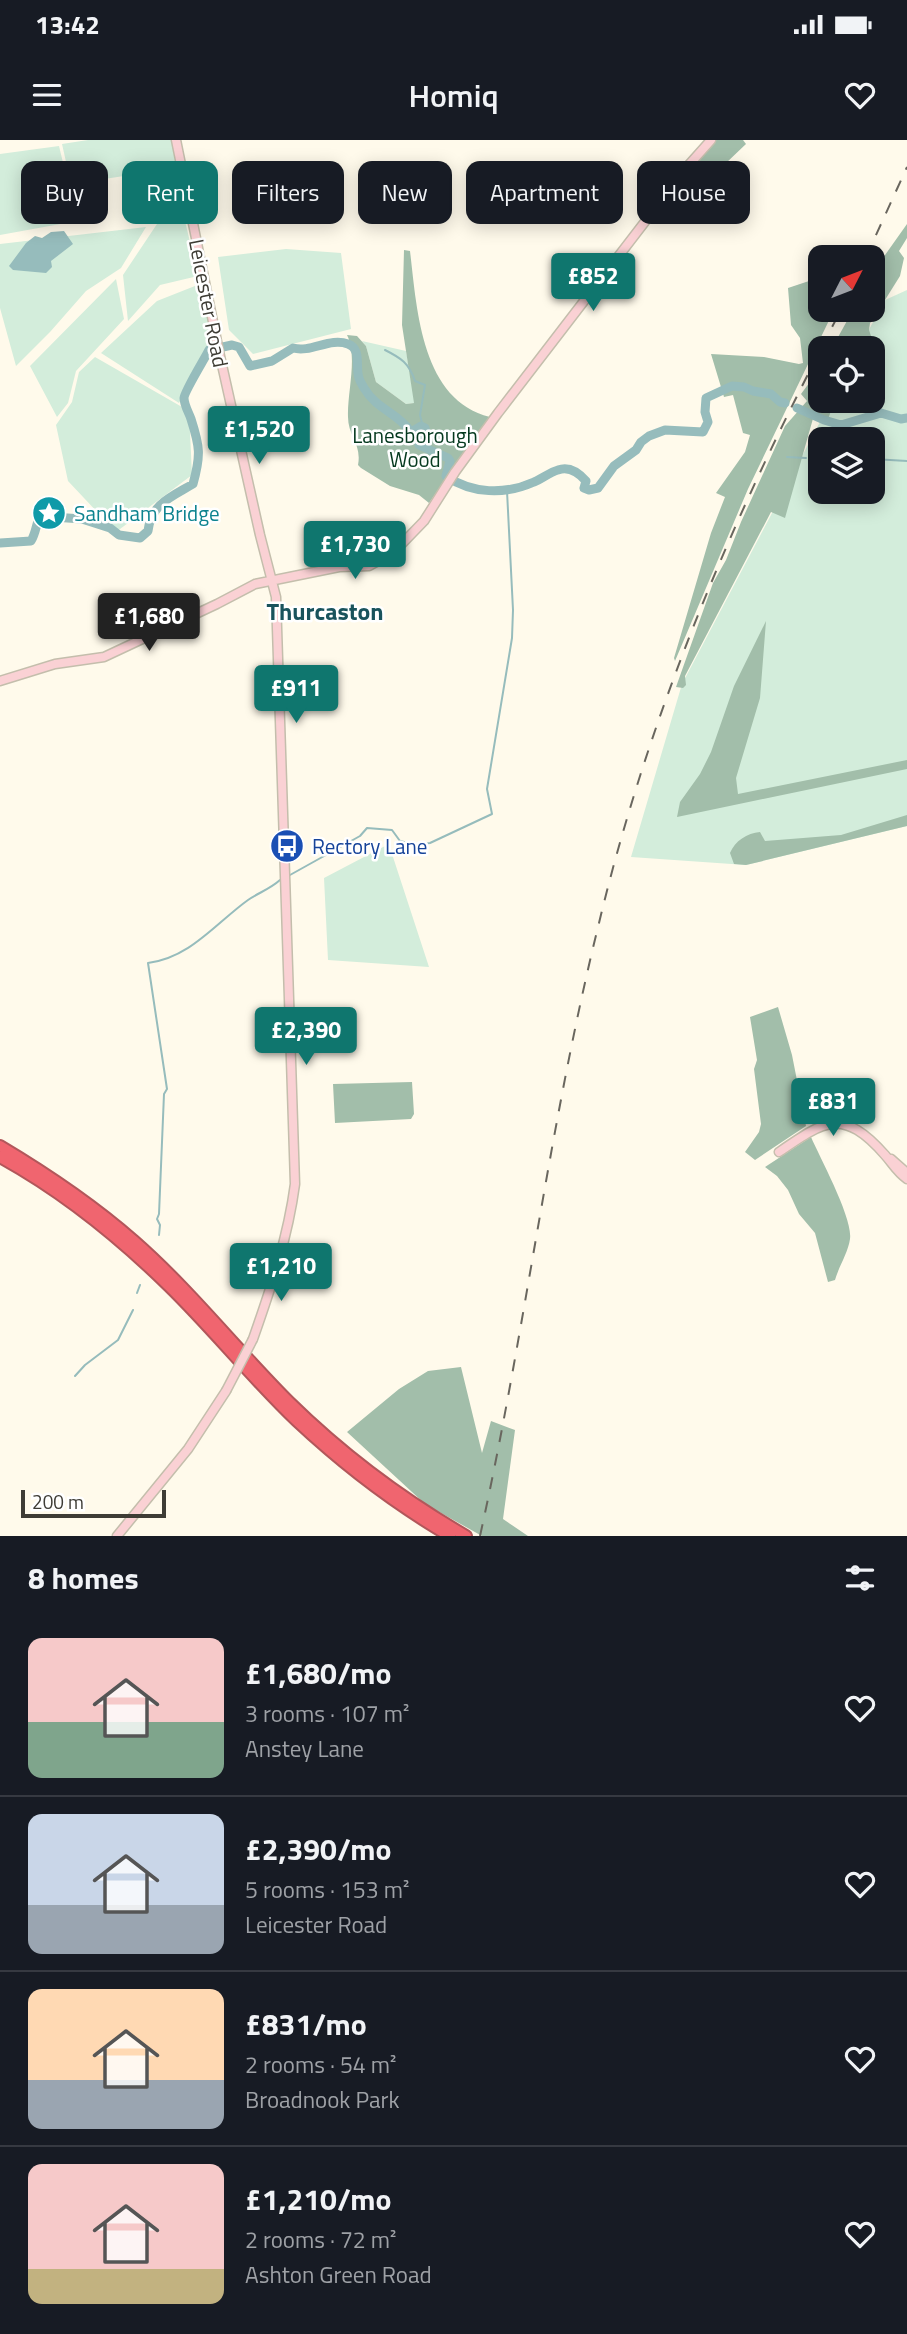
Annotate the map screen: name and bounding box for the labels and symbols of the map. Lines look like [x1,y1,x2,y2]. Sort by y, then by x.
street label: Leicester Road [181,236,237,370]
north arrow [808,245,886,322]
pin: £852 [552,254,634,313]
pin: £1,520 [202,406,316,466]
park label: Lanesborough Wood [352,419,478,475]
place icon: Sandham Bridge [30,494,68,532]
place label: Sandham Bridge [74,497,220,529]
pin: £1,730 [298,522,412,581]
district label: Thurcaston [266,593,384,629]
pin: £1,680 [92,594,206,653]
pin: £911 [255,666,337,725]
bus stop icon: Rectory Lane [268,827,306,865]
place label: Rectory Lane [312,830,427,862]
pin: £2,390 [249,1007,363,1067]
pin: £831 [792,1079,874,1138]
pin: £1,210 [224,1244,338,1303]
scale bar [21,1487,166,1519]

